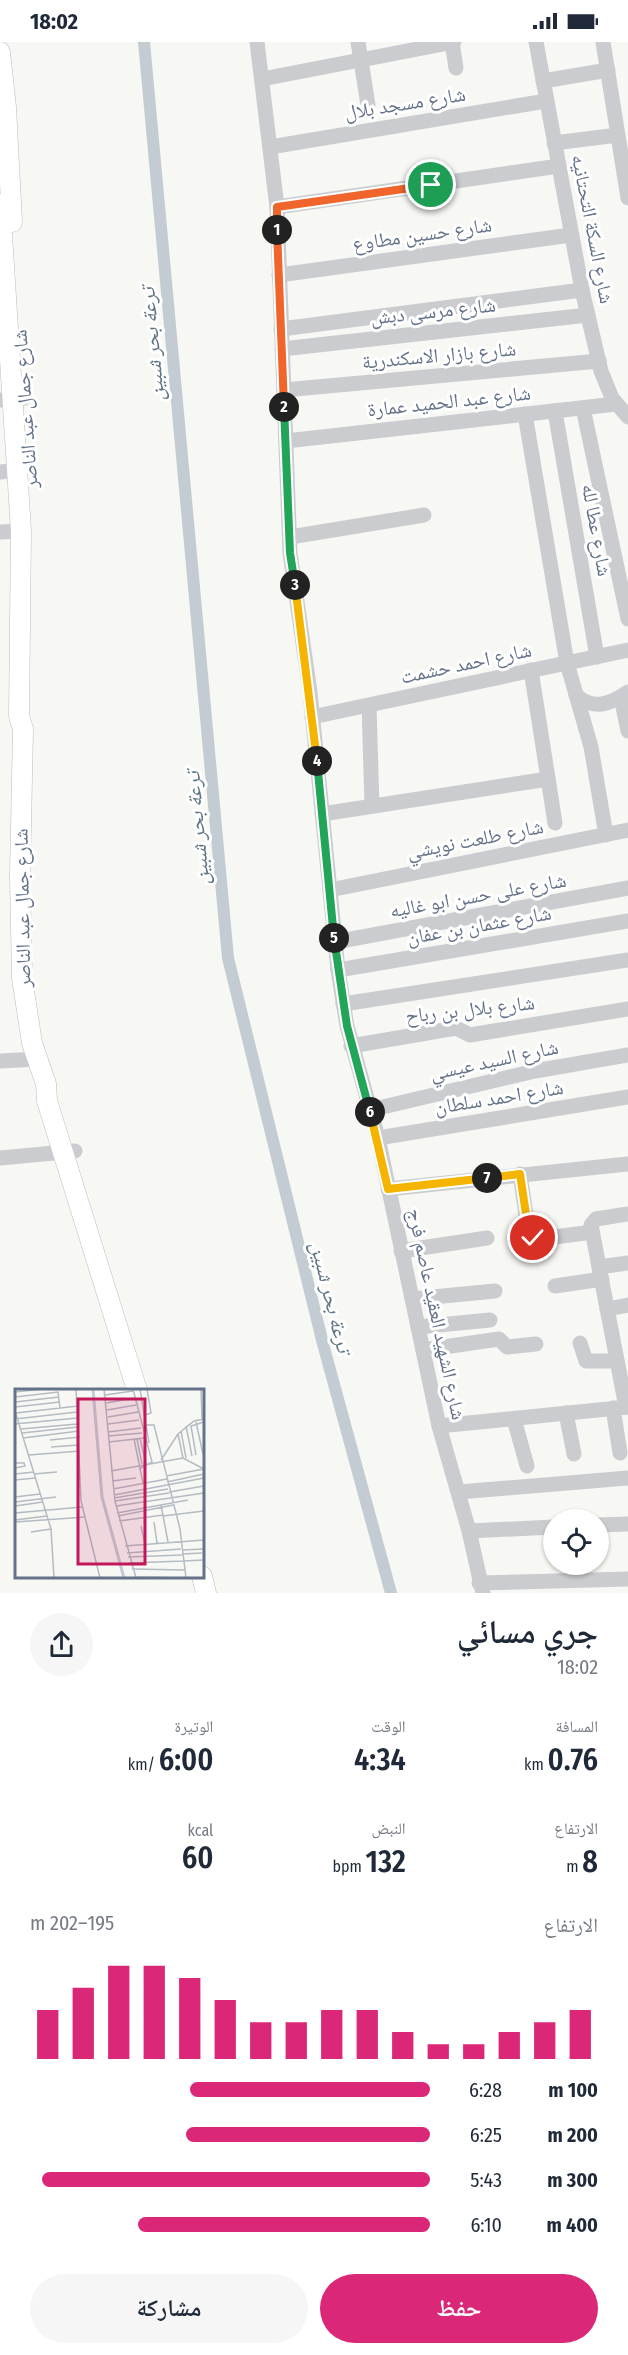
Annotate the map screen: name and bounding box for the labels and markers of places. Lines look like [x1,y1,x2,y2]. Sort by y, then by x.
pin [405,159,456,210]
pin: 1 [262,215,292,245]
pin: 2 [269,392,299,422]
pin: 3 [280,570,310,600]
pin: 4 [302,746,332,776]
pin: 5 [319,923,349,953]
pin: 6 [355,1097,385,1127]
pin: 7 [472,1163,502,1193]
pin [507,1212,558,1263]

